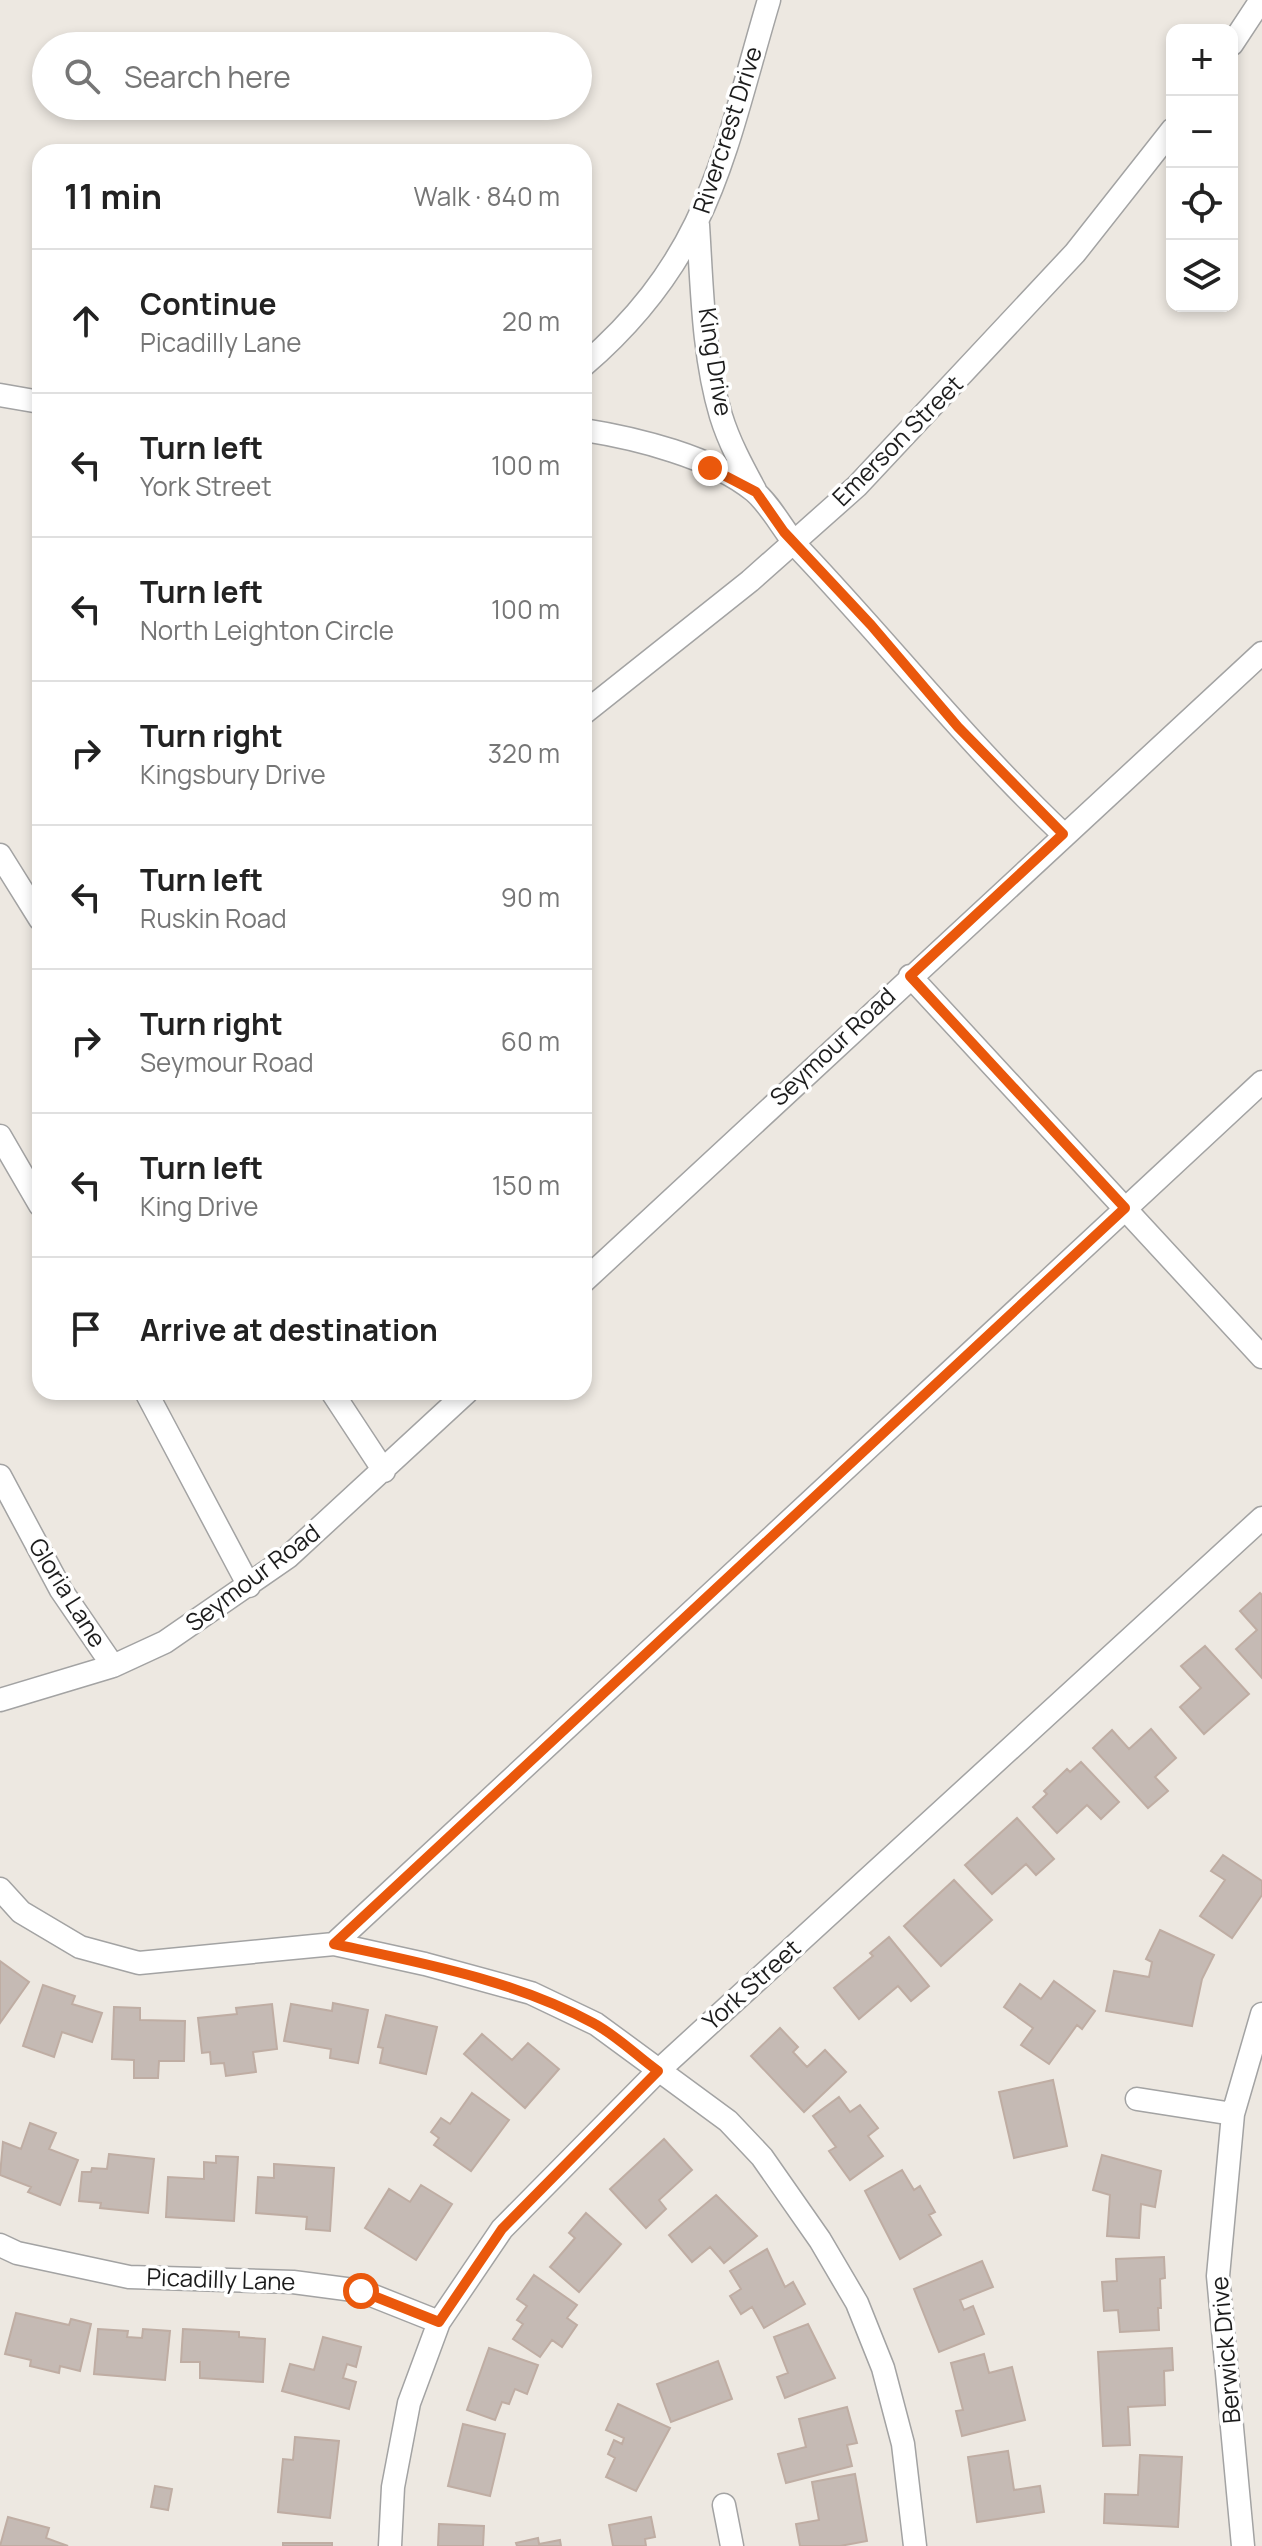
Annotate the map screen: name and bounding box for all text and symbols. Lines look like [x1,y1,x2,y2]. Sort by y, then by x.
map controls [1166,24,1238,312]
button: + [1166,24,1238,96]
search box [32,32,592,120]
street label: Rivercrest Drive [684,42,769,217]
icon: search [60,54,104,98]
text: Search here [124,56,291,97]
button: − [1166,96,1238,168]
button: locate [1166,168,1238,240]
text: 11 min [64,173,162,219]
text: Walk · 840 m [414,178,560,214]
button: layers [1166,240,1238,312]
text: Continue [140,283,276,324]
icon: ahead [64,299,108,343]
text: 20 m [502,303,560,339]
street label: King Drive [692,305,741,418]
text: Picadilly Lane [140,324,301,360]
street label: Emerson Street [824,367,970,513]
text: Turn left [140,427,263,468]
icon: left [64,443,108,487]
text: 100 m [491,447,560,483]
route end [692,450,728,486]
text: York Street [140,468,272,504]
text: Turn left [140,571,263,612]
icon: left [64,587,108,631]
text: 100 m [491,591,560,627]
text: North Leighton Circle [140,612,394,648]
text: Turn right [140,715,283,756]
icon: right [64,731,108,775]
text: 320 m [488,735,560,771]
text: Kingsbury Drive [140,756,326,792]
text: Turn left [140,859,263,900]
icon: left [64,875,108,919]
text: 90 m [501,879,560,915]
text: Ruskin Road [140,900,287,936]
street label: Seymour Road [762,979,902,1113]
text: Turn right [140,1003,283,1044]
icon: right [64,1019,108,1063]
text: 60 m [501,1023,560,1059]
text: Seymour Road [140,1044,314,1080]
text: Turn left [140,1147,263,1188]
icon: left [64,1163,108,1207]
text: 150 m [492,1167,560,1203]
text: King Drive [140,1188,258,1224]
icon: arrive [64,1307,108,1351]
text: Arrive at destination [140,1309,438,1350]
street label: Seymour Road [178,1515,326,1638]
street label: Gloria Lane [22,1531,115,1653]
street label: York Street [695,1931,807,2037]
street label: Picadilly Lane [146,2259,296,2298]
route start [343,2273,379,2309]
street label: Berwick Drive [1202,2275,1247,2425]

